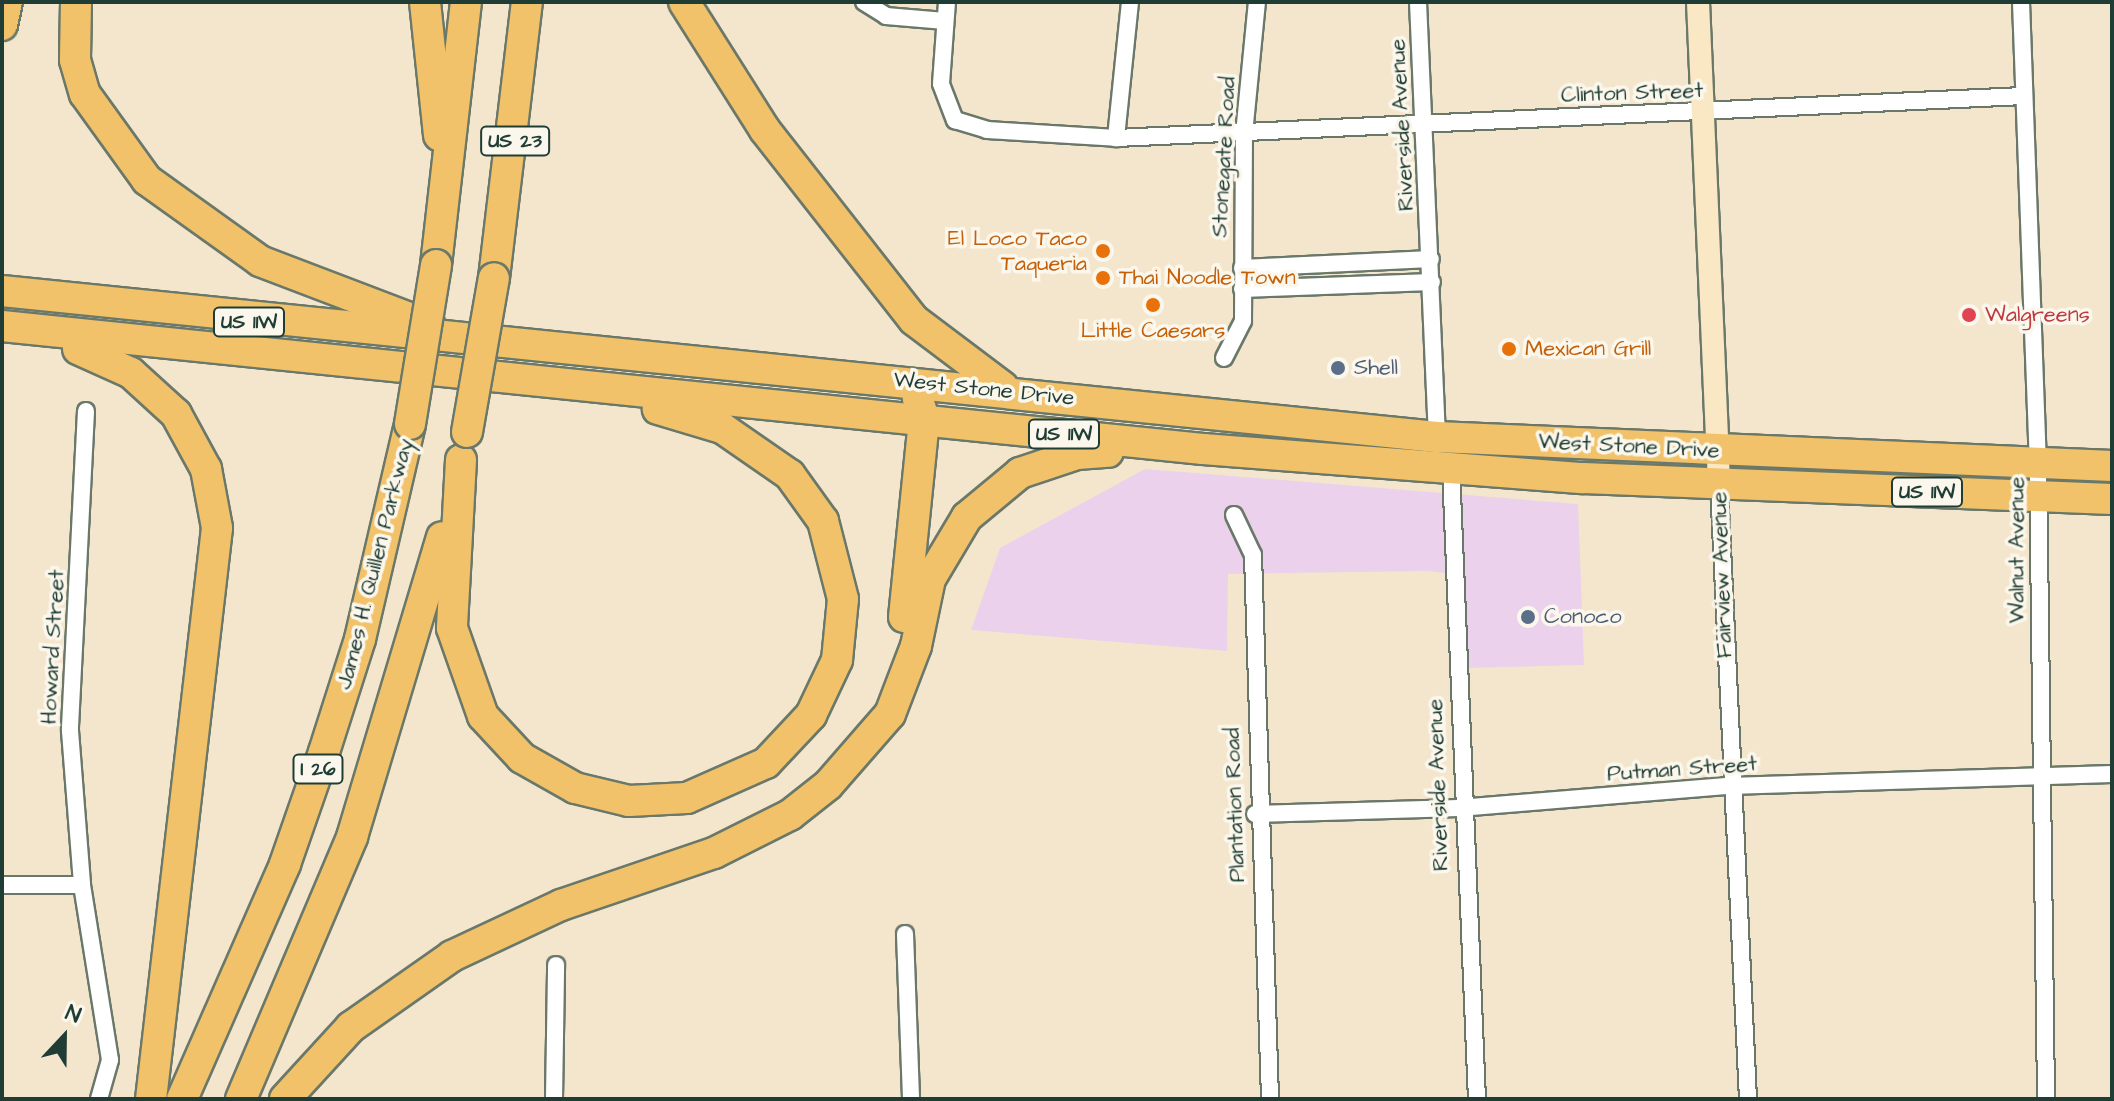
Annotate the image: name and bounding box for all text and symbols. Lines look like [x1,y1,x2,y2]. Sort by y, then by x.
street label: Riverside Avenue [1384,38,1420,212]
street label: Stonegate Road [1207,76,1241,238]
street label: Clinton Street [1560,77,1704,109]
road number: US 23 [479,125,551,157]
place label: El Loco Taco Taqueria [948,225,1087,276]
marker: El Loco Taco Taqueria [1094,242,1112,260]
place label: Thai Noodle Town [1119,265,1296,291]
marker: Thai Noodle Town [1094,269,1112,287]
marker: Little Caesars [1144,296,1162,314]
place label: Walgreens [1985,302,2090,328]
road number: US 11W [211,306,287,338]
marker: Walgreens [1960,306,1978,324]
place label: Little Caesars [1081,318,1225,344]
place label: Mexican Grill [1525,336,1651,362]
marker: Mexican Grill [1500,340,1518,358]
place label: Shell [1354,355,1398,381]
marker: Shell [1329,359,1347,377]
street label: West Stone Drive [892,366,1076,412]
road number: US 11W [1026,418,1102,450]
street label: West Stone Drive [1538,428,1720,464]
street label: James H. Quillen Parkway [331,436,419,692]
road number: US 11W [1889,476,1965,508]
street label: Walnut Avenue [2004,477,2030,623]
street label: Fairview Avenue [1706,491,1738,659]
street label: Howard Street [36,569,70,725]
place label: Conoco [1544,604,1622,630]
marker: Conoco [1519,608,1537,626]
street label: Riverside Avenue [1422,698,1454,872]
street label: Plantation Road [1219,727,1251,883]
street label: Putman Street [1606,751,1758,787]
road number: I 26 [292,753,344,785]
north arrow [24,997,104,1077]
text: N [61,997,85,1031]

